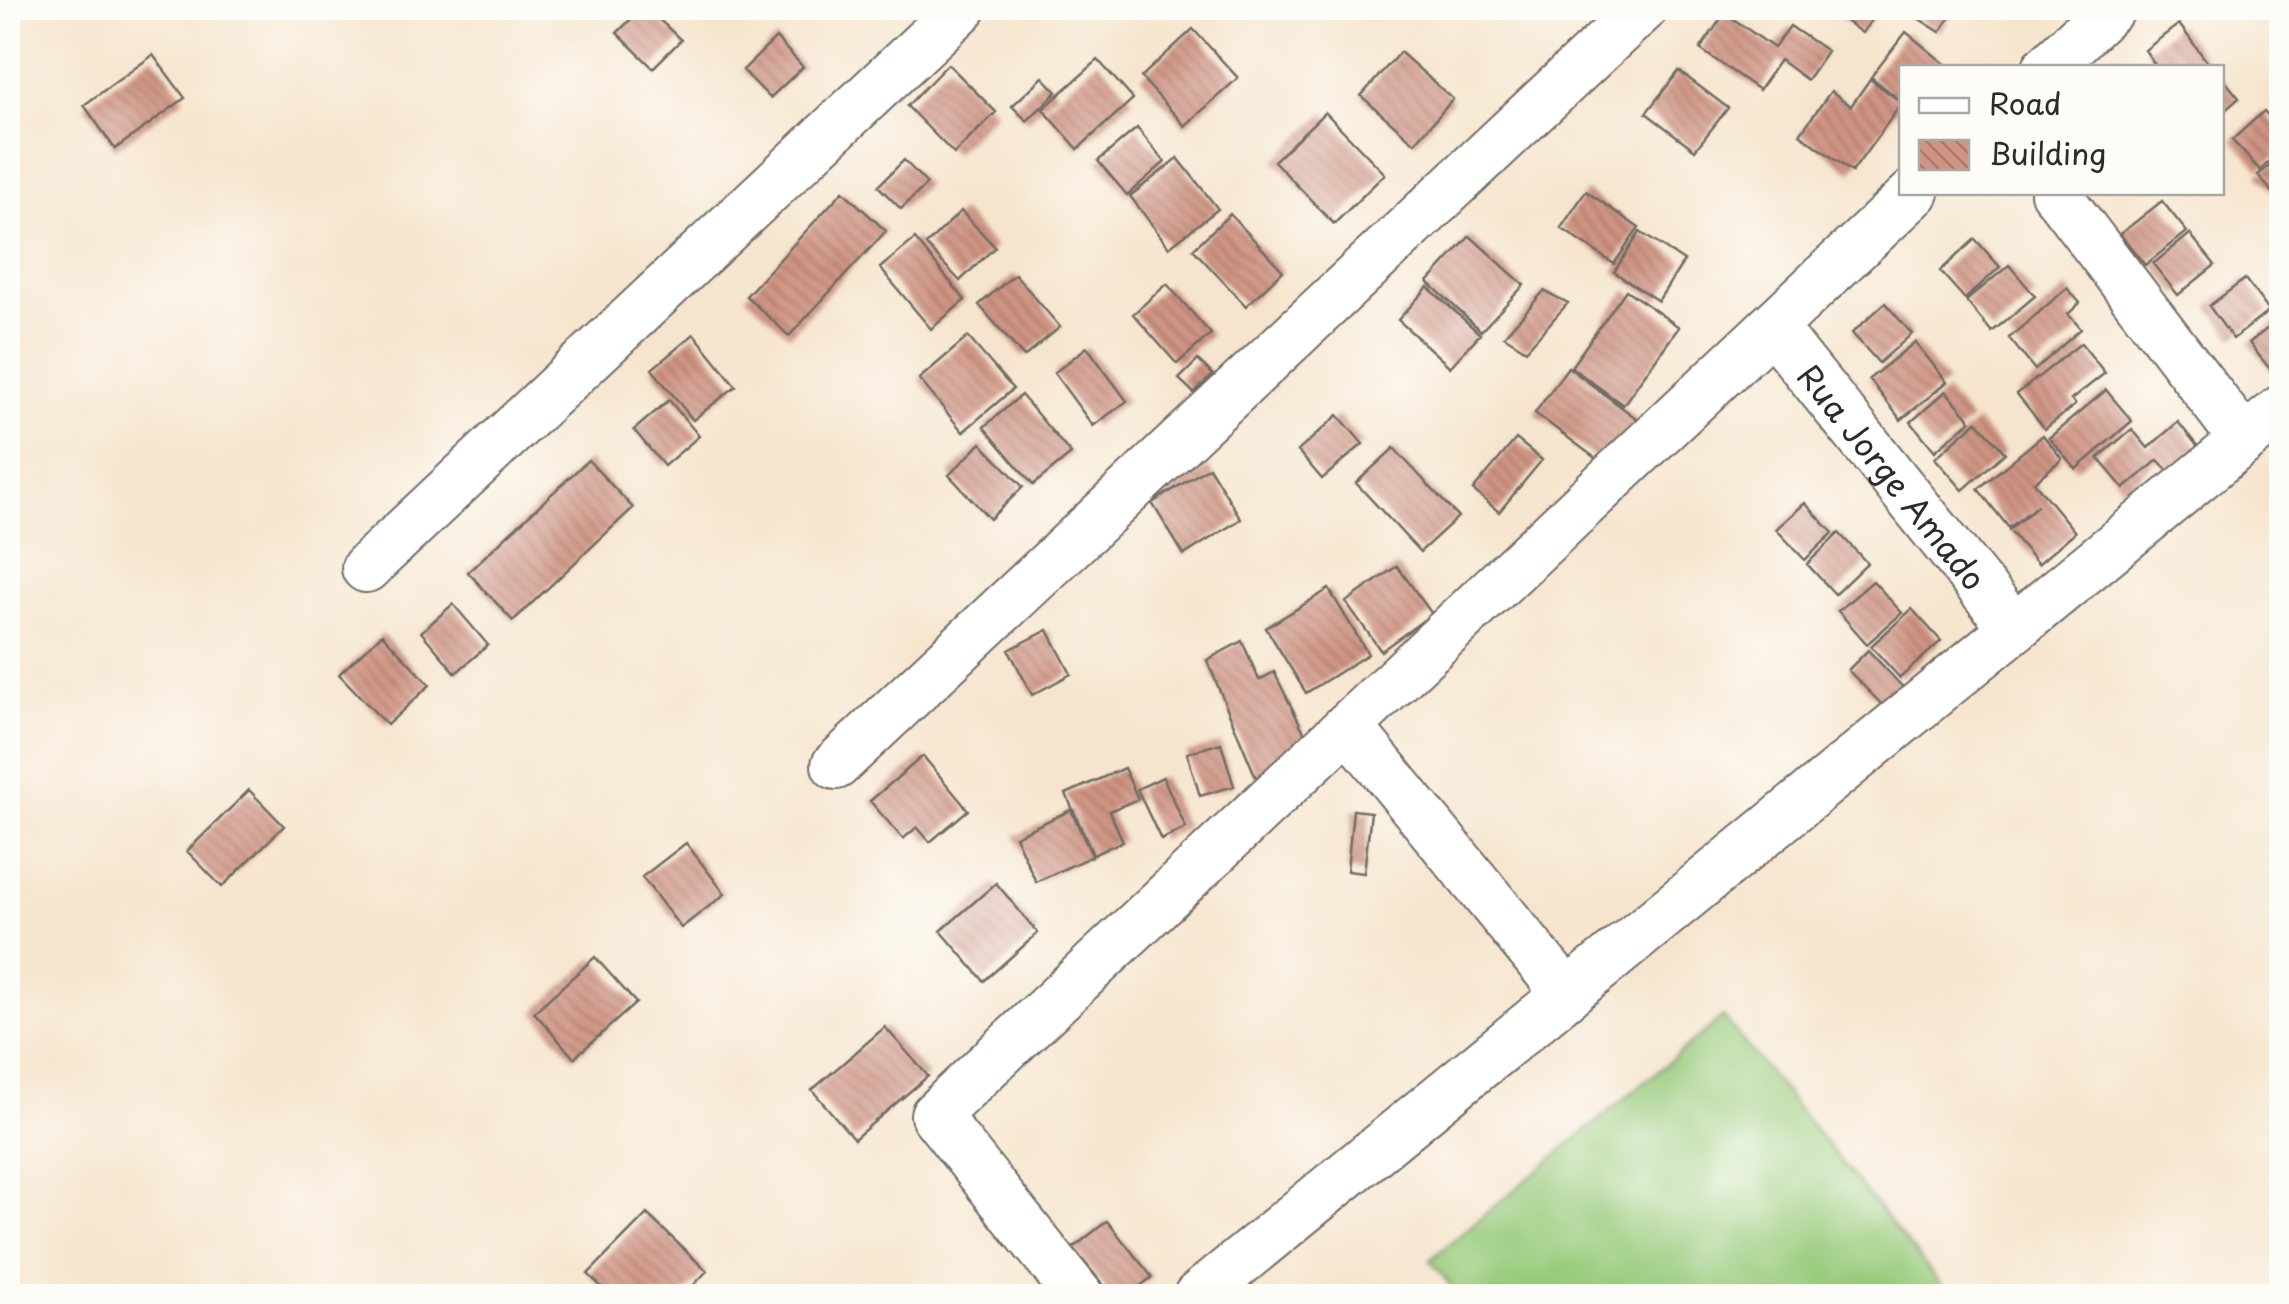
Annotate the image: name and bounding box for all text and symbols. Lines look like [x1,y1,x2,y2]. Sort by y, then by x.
legend [1899,65,2224,195]
text: Road [1989,80,2062,125]
text: Building [1989,130,2106,175]
street label: Rua Jorge Amado [1787,353,1998,600]

